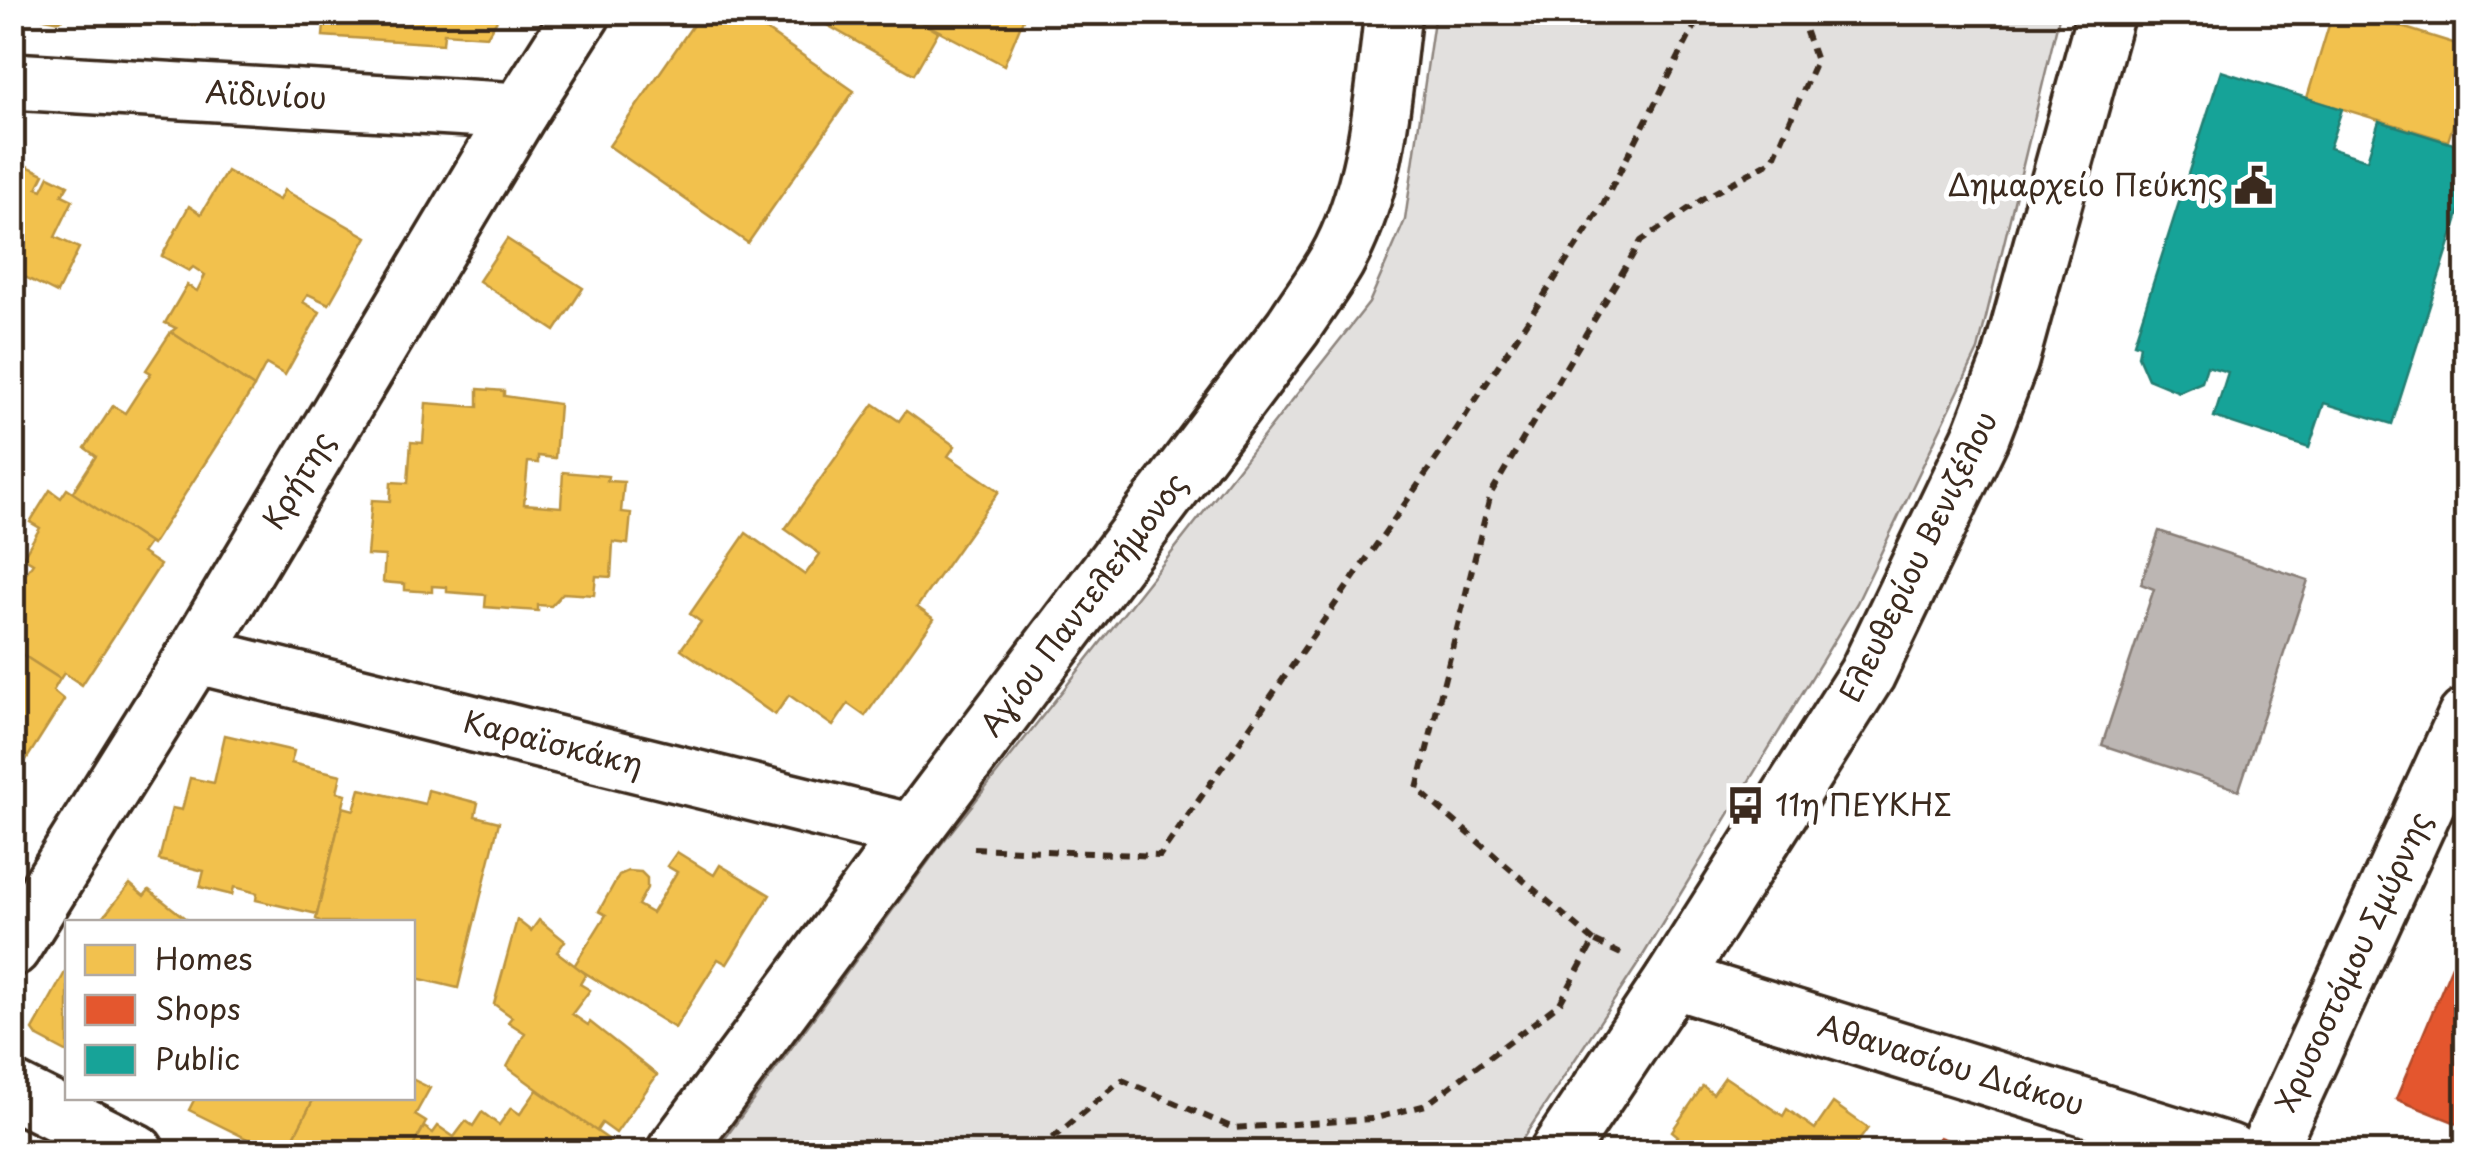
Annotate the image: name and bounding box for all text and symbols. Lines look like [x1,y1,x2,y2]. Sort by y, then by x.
street label: Αϊδινίου [204,68,328,119]
place label: Δημαρχείο Πεύκης [1948,161,2223,206]
public building icon: Δημαρχείο Πεύκης [2232,165,2274,207]
street label: Ελευθερίου Βενιζέλου [1827,403,2007,709]
street label: Κρήτης [250,422,344,538]
street label: Αγίου Παντελεήμονος [968,462,1196,745]
street label: Καραϊσκάκη [459,698,648,786]
place label: 11η ΠΕΥΚΗΣ [1775,781,1952,826]
bus stop icon: 11η ΠΕΥΚΗΣ [1724,785,1766,827]
street label: Χρυσοστόμου Σμύρνης [2262,803,2441,1118]
legend [65,920,415,1100]
text: Homes [155,935,252,980]
text: Shops [155,985,241,1030]
street label: Αθανασίου Διάκου [1813,1002,2090,1125]
text: Public [155,1035,240,1080]

